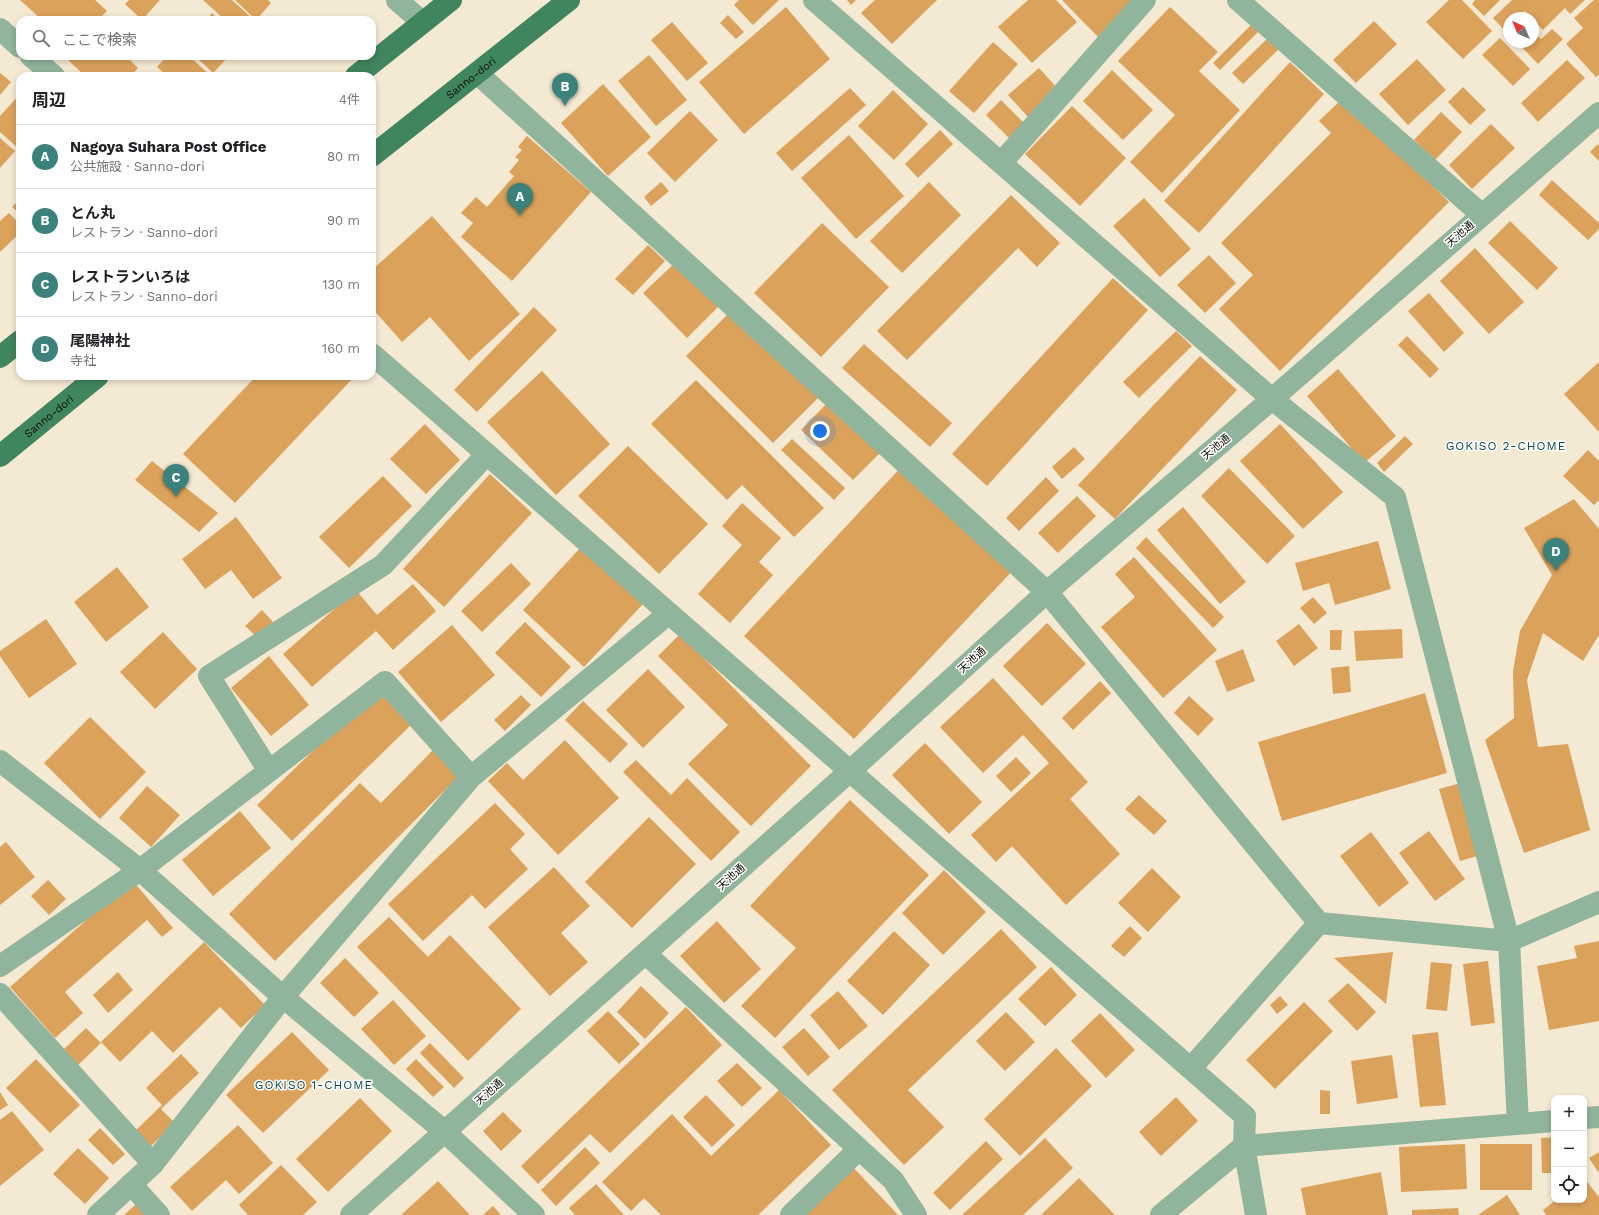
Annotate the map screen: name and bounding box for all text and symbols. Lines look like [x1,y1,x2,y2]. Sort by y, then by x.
north arrow [1503,12,1539,48]
search box [16,16,376,60]
icon: search [30,27,52,49]
text: ここで検索 [62,31,137,49]
street label: Sanno-dori [443,54,498,101]
pin: B [552,73,578,106]
text: 周辺 [32,90,66,110]
text: 4件 [339,92,360,107]
text: Nagoya Suhara Post Office [70,138,267,156]
text: A [41,149,49,164]
text: 80 m [327,149,360,164]
text: 公共施設 · Sanno-dori [70,159,205,174]
pin: A [507,183,533,216]
text: とん丸 [70,204,115,222]
text: B [41,213,49,228]
text: 90 m [327,213,360,228]
street label: 天池通 [1443,218,1477,250]
text: レストラン · Sanno-dori [70,225,218,240]
text: レストランいろは [70,268,190,286]
text: C [41,277,49,292]
text: 130 m [322,277,360,292]
text: レストラン · Sanno-dori [70,289,218,304]
text: 尾陽神社 [70,332,130,350]
text: D [40,341,50,356]
text: 160 m [322,341,360,356]
text: 寺社 [70,353,96,368]
street label: Sanno-dori [21,392,76,440]
your location [810,421,830,441]
street label: 天池通 [1199,431,1233,463]
district label: GOKISO 2-CHOME [1446,439,1566,453]
pin: C [163,464,189,497]
pin: D [1543,538,1569,571]
street label: 天池通 [955,644,989,676]
street label: 天池通 [714,861,748,893]
street label: 天池通 [472,1076,506,1108]
district label: GOKISO 1-CHOME [255,1078,373,1092]
map controls [1551,1095,1587,1203]
button: + [1551,1095,1587,1131]
button: − [1551,1131,1587,1167]
button: locate [1551,1167,1587,1203]

